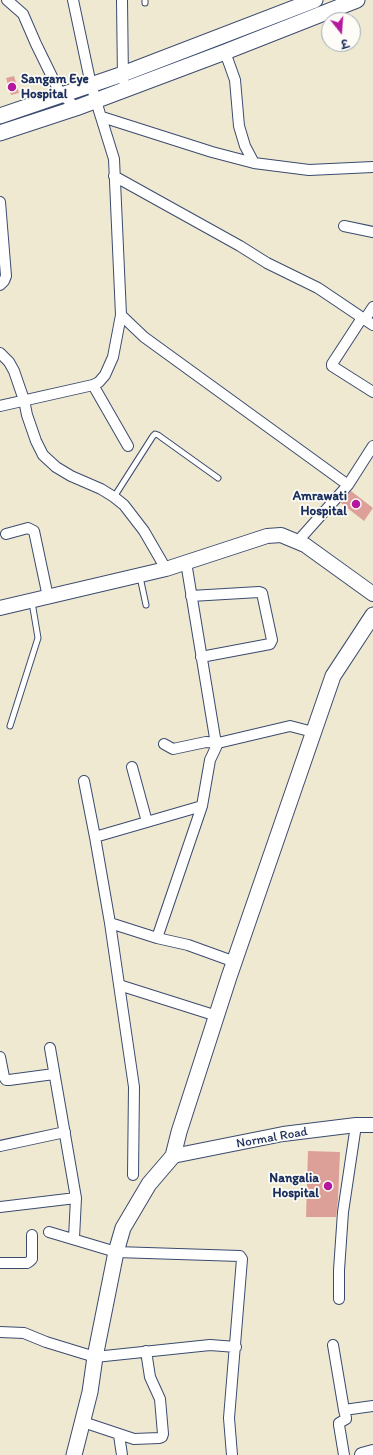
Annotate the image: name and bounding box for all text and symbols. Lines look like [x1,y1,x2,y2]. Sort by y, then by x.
north arrow [321,12,361,52]
text: उ [339,36,350,50]
place label: Sangam Eye Hospital [21,72,89,103]
marker: Sangam Eye Hospital [6,81,18,93]
place label: Amrawati Hospital [293,489,347,520]
marker: Amrawati Hospital [350,498,362,510]
street label: Normal Road [235,1124,309,1152]
place label: Nangalia Hospital [269,1171,319,1202]
marker: Nangalia Hospital [322,1180,334,1192]

